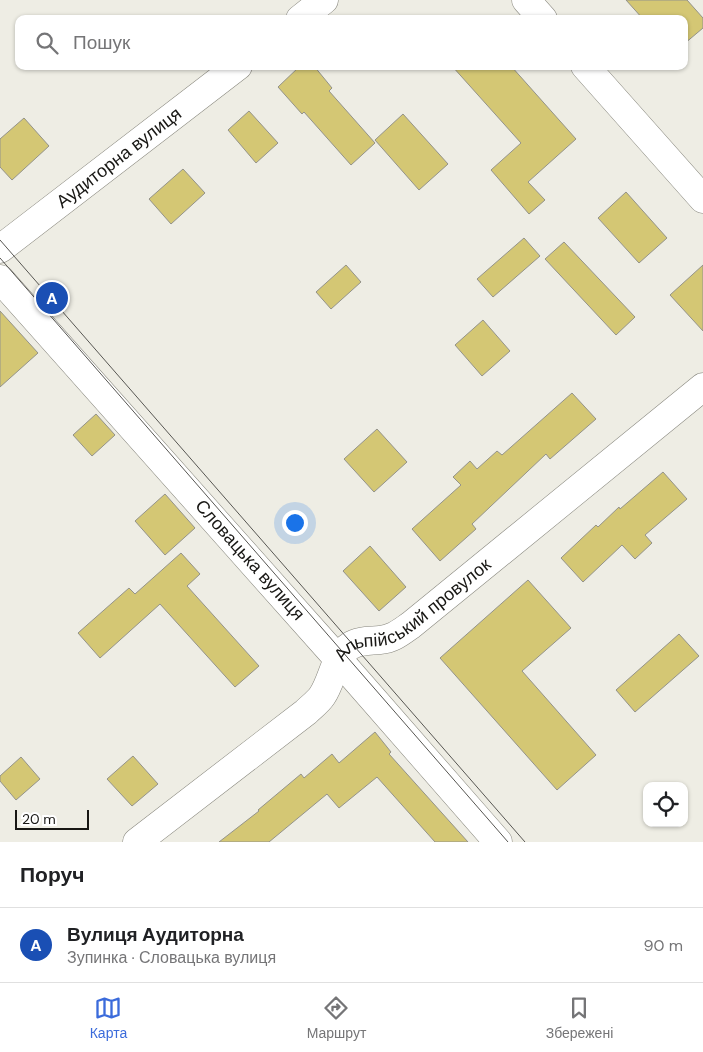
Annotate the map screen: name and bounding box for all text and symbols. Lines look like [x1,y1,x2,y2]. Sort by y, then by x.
search box [15,15,688,70]
icon: search [33,29,61,57]
text: Пошук [73,30,130,55]
street label: Аудиторна вулиця [51,102,187,213]
pin: A [36,279,68,317]
street label: Словацька вулиця [190,494,310,626]
your location [282,510,308,536]
street label: Альпійський провулок [328,553,496,666]
map controls [643,782,688,827]
button: locate [643,782,688,827]
scale bar [15,807,89,830]
text: 20 m [22,810,56,828]
text: Поруч [20,861,84,889]
text: Вулиця Аудиторна [67,922,244,947]
text: A [30,935,42,956]
text: 90 m [643,935,683,956]
text: Зупинка · Словацька вулиця [67,947,276,968]
tab: Карта [90,994,127,1042]
tab: Маршрут [307,994,366,1042]
tab: Збережені [546,994,613,1042]

